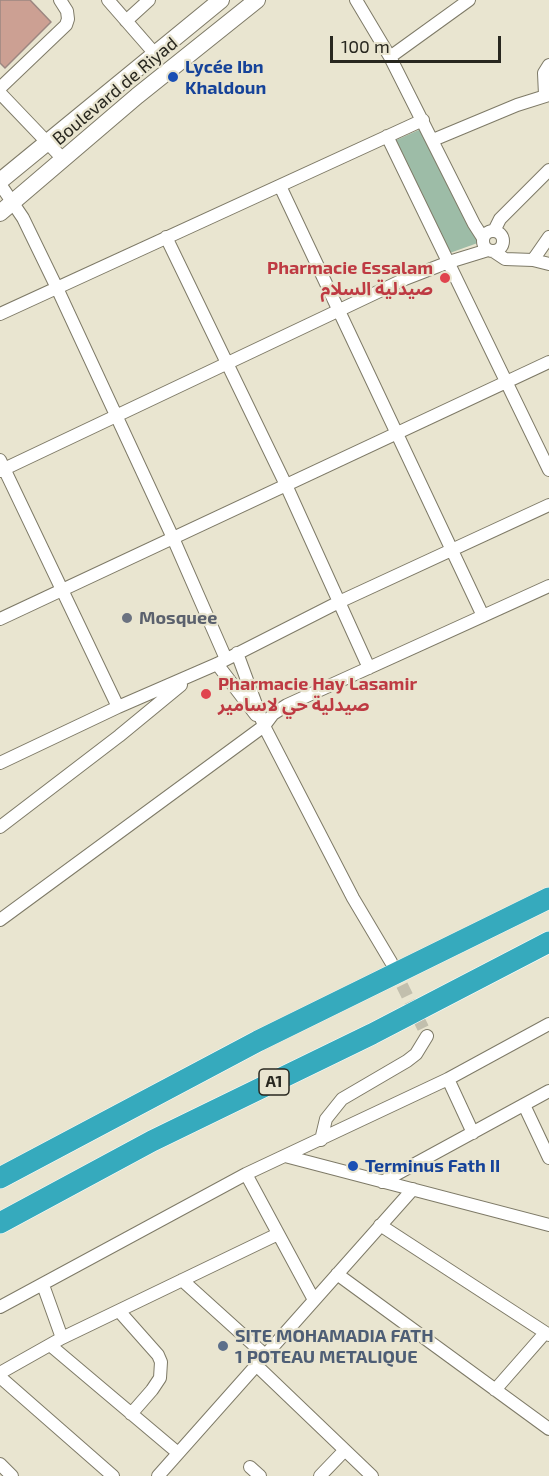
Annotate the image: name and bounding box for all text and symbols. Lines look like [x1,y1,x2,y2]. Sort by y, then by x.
scale bar [333,24,504,62]
street label: Boulevard de Riyad [48,32,182,150]
text: 100 m [341,35,390,57]
place label: Lycée Ibn Khaldoun [185,56,266,98]
marker: Lycée Ibn Khaldoun [166,70,180,84]
place label: Pharmacie Essalam صيدلية السلام [267,257,433,300]
marker: Pharmacie Essalam صيدلية السلام [438,271,452,285]
place label: Mosquee [139,607,217,629]
marker: Mosquee [120,611,134,625]
place label: Pharmacie Hay Lasamir صيدلية حي لاسامير [218,673,417,716]
marker: Pharmacie Hay Lasamir صيدلية حي لاسامير [199,687,213,701]
road number: A1 [259,1069,289,1095]
place label: Terminus Fath II [365,1155,500,1177]
marker: Terminus Fath II [346,1159,360,1173]
place label: SITE MOHAMADIA FATH 1 POTEAU METALIQUE [235,1325,434,1368]
marker: SITE MOHAMADIA FATH 1 POTEAU METALIQUE [216,1339,230,1353]

